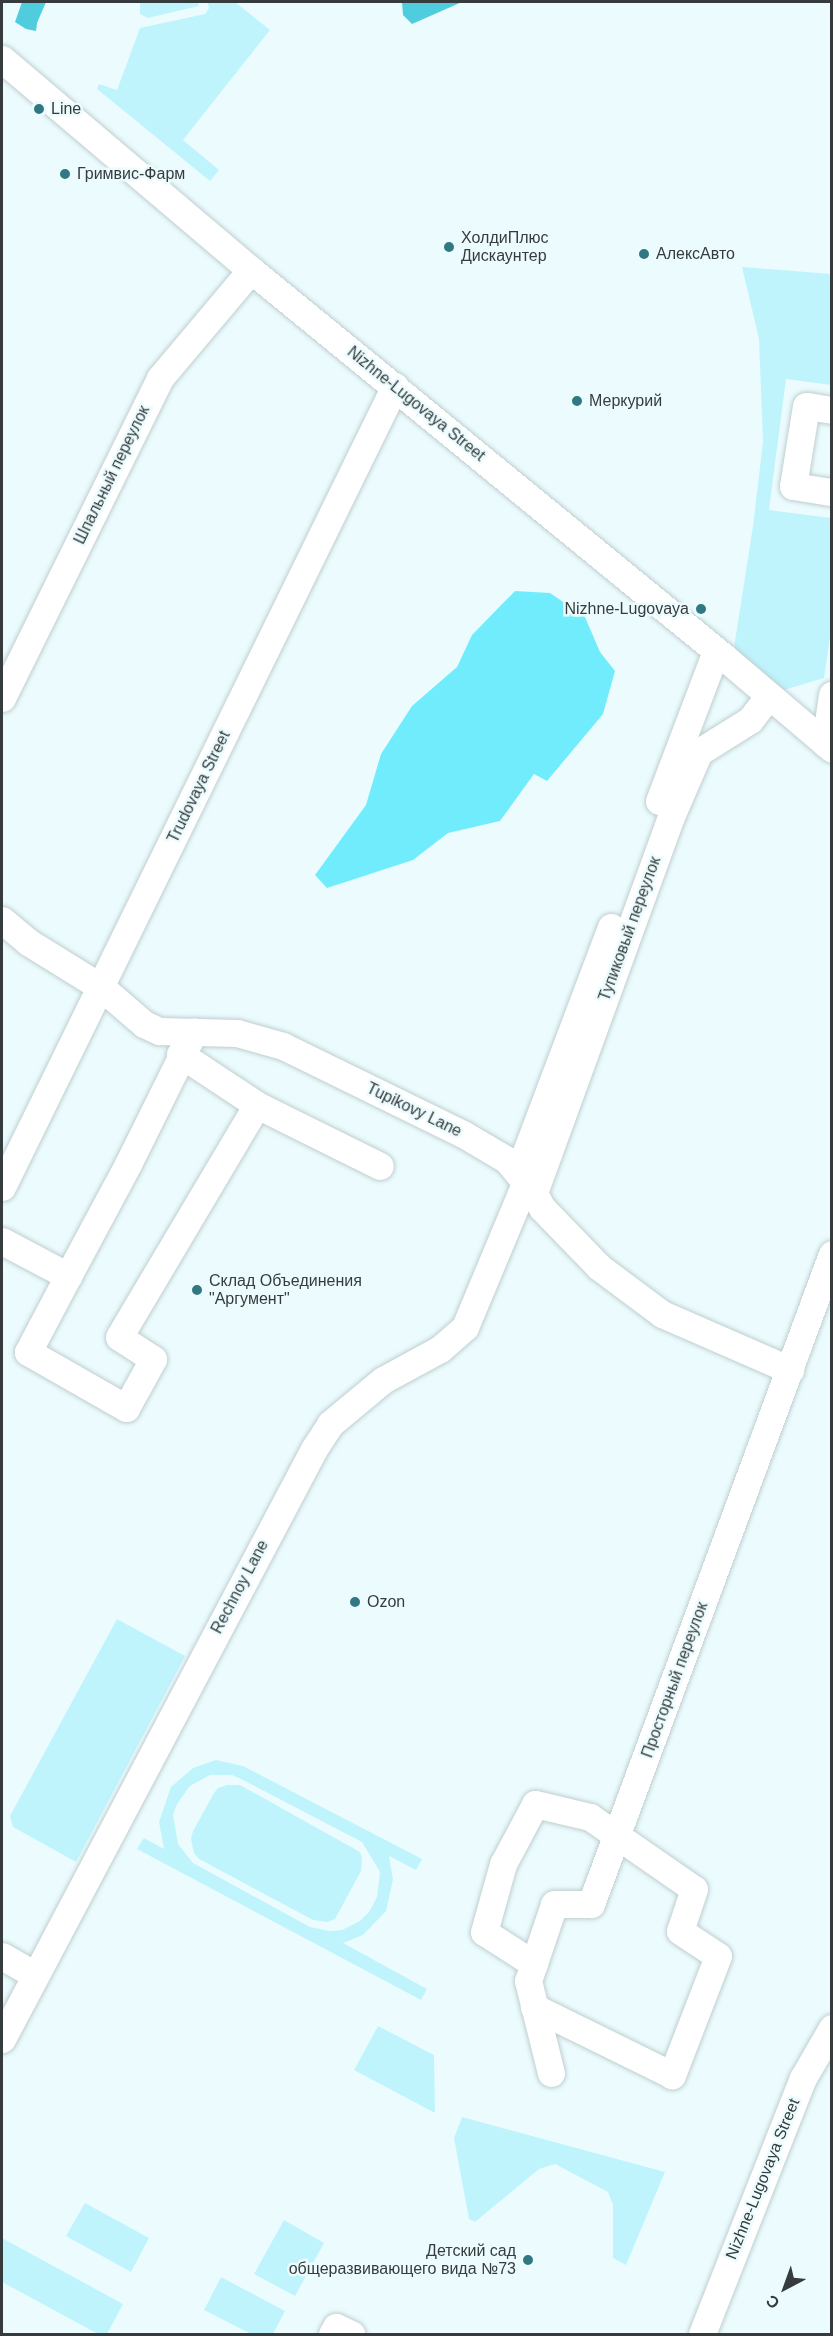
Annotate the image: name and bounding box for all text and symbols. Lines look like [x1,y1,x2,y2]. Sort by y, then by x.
place label: Line [51,99,81,119]
marker: Line [32,102,46,116]
place label: Гримвис-Фарм [77,164,185,184]
marker: Гримвис-Фарм [58,167,72,181]
place label: ХолдиПлюс Дискаунтер [461,228,548,266]
marker: ХолдиПлюс Дискаунтер [442,240,456,254]
place label: АлексАвто [656,244,735,264]
marker: АлексАвто [637,247,651,261]
street label: Nizhne-Lugovaya Street [343,343,489,465]
place label: Меркурий [589,391,662,411]
marker: Меркурий [570,394,584,408]
street label: Шпальный переулок [70,403,154,547]
place label: Nizhne-Lugovaya [564,599,689,619]
marker: Nizhne-Lugovaya [694,602,708,616]
street label: Trudovaya Street [164,728,234,846]
street label: Тупиковый переулок [595,854,665,1004]
street label: Tupikovy Lane [363,1079,465,1141]
place label: Склад Объединения "Аргумент" [209,1271,362,1309]
marker: Склад Объединения "Аргумент" [190,1283,204,1297]
street label: Rechnoy Lane [207,1537,273,1637]
place label: Ozon [367,1592,405,1612]
marker: Ozon [348,1595,362,1609]
street label: Просторный переулок [638,1600,712,1760]
street label: Nizhne-Lugovaya Street [722,2096,804,2262]
place label: Детский сад общеразвивающего вида №73 [289,2241,516,2279]
marker: Детский сад общеразвивающего вида №73 [521,2253,535,2267]
north arrow [755,2258,815,2318]
text: С [763,2292,783,2312]

